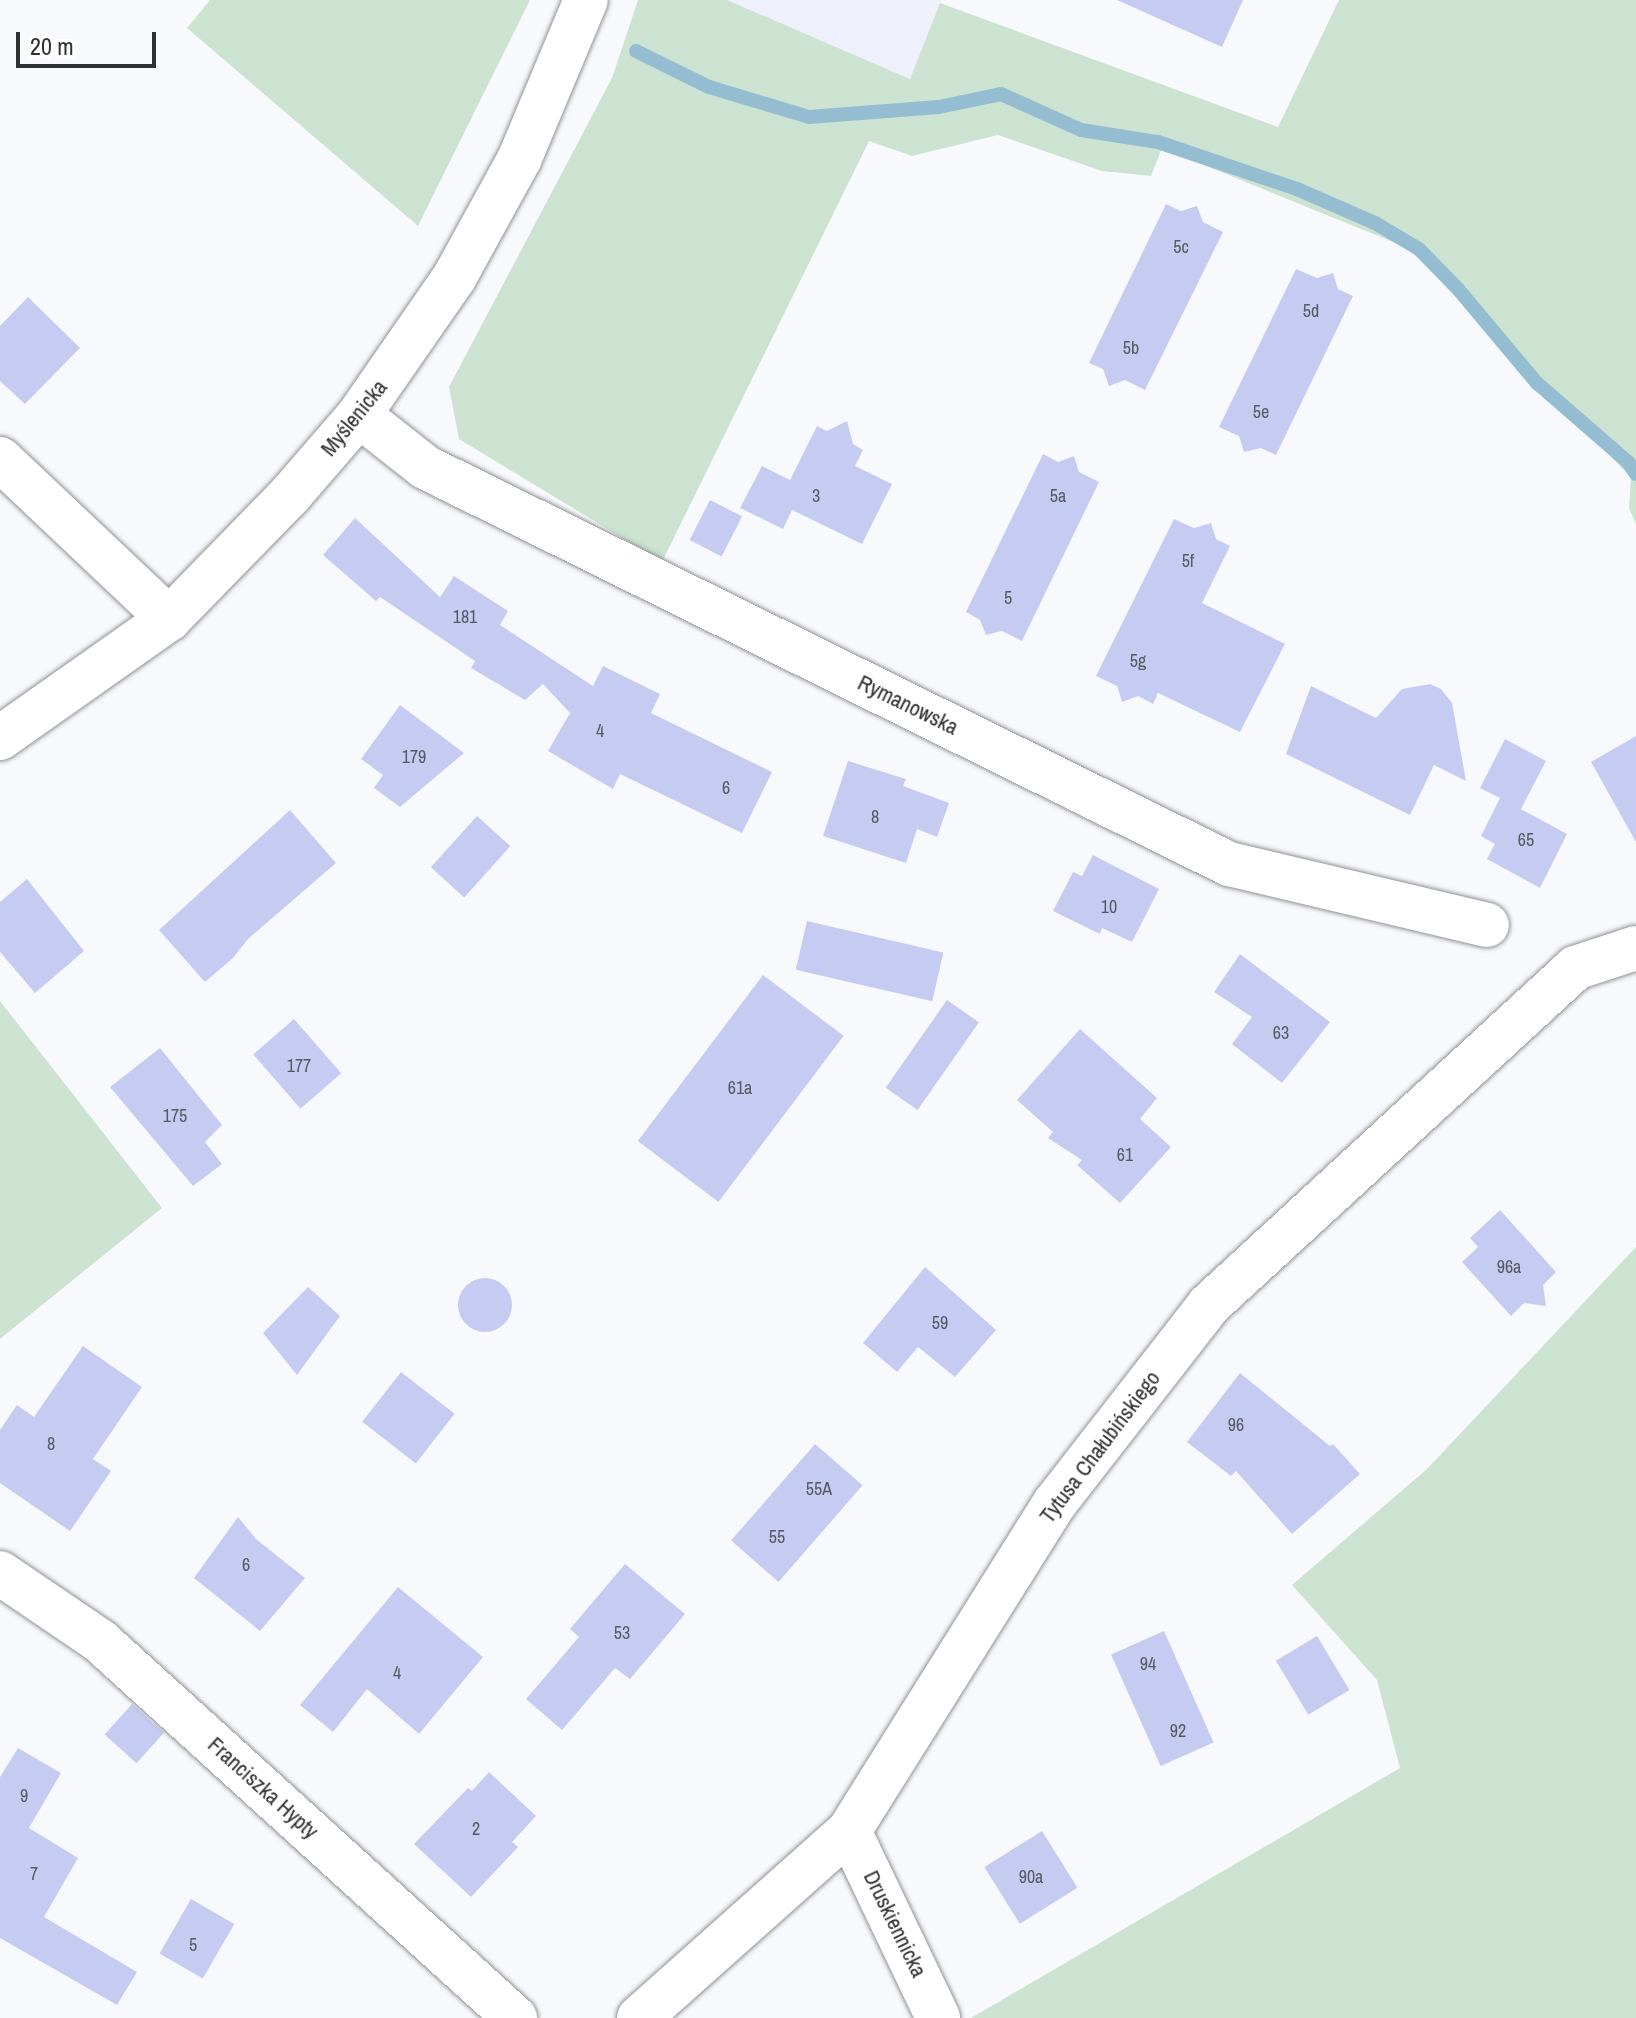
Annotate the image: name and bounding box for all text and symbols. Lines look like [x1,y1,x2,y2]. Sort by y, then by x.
scale bar [20,16,160,66]
text: 20 m [30,30,74,62]
house number: 5c [1173,236,1189,258]
house number: 5d [1303,300,1319,322]
house number: 5b [1123,337,1139,359]
street label: Myślenicka [315,375,393,461]
house number: 5e [1253,401,1269,423]
house number: 3 [812,485,820,507]
house number: 5a [1050,485,1066,507]
house number: 5f [1182,550,1194,572]
house number: 5 [1004,587,1012,609]
house number: 181 [453,606,477,628]
house number: 5g [1130,650,1146,672]
street label: Rymanowska [854,669,962,741]
house number: 4 [596,720,604,742]
house number: 179 [402,746,426,768]
house number: 6 [722,777,730,799]
house number: 8 [871,806,879,828]
house number: 65 [1518,829,1534,851]
house number: 10 [1101,896,1117,918]
house number: 63 [1273,1022,1289,1044]
house number: 177 [287,1055,311,1077]
house number: 61a [728,1077,752,1099]
house number: 175 [163,1105,187,1127]
house number: 61 [1117,1144,1133,1166]
house number: 96a [1497,1256,1521,1278]
house number: 59 [932,1312,948,1334]
street label: Tytusa Chałubińskiego [1034,1366,1166,1528]
house number: 96 [1228,1414,1244,1436]
house number: 8 [47,1433,55,1455]
house number: 55A [806,1478,832,1500]
house number: 55 [769,1526,785,1548]
house number: 6 [242,1554,250,1576]
house number: 53 [614,1622,630,1644]
house number: 94 [1140,1653,1156,1675]
house number: 4 [393,1662,401,1684]
house number: 92 [1170,1720,1186,1742]
street label: Franciszka Hypty [202,1732,324,1844]
house number: 9 [20,1785,28,1807]
house number: 2 [472,1818,480,1840]
house number: 7 [30,1863,38,1885]
street label: Druskiennicka [858,1866,932,1982]
house number: 90a [1019,1866,1043,1888]
house number: 5 [189,1934,197,1956]

